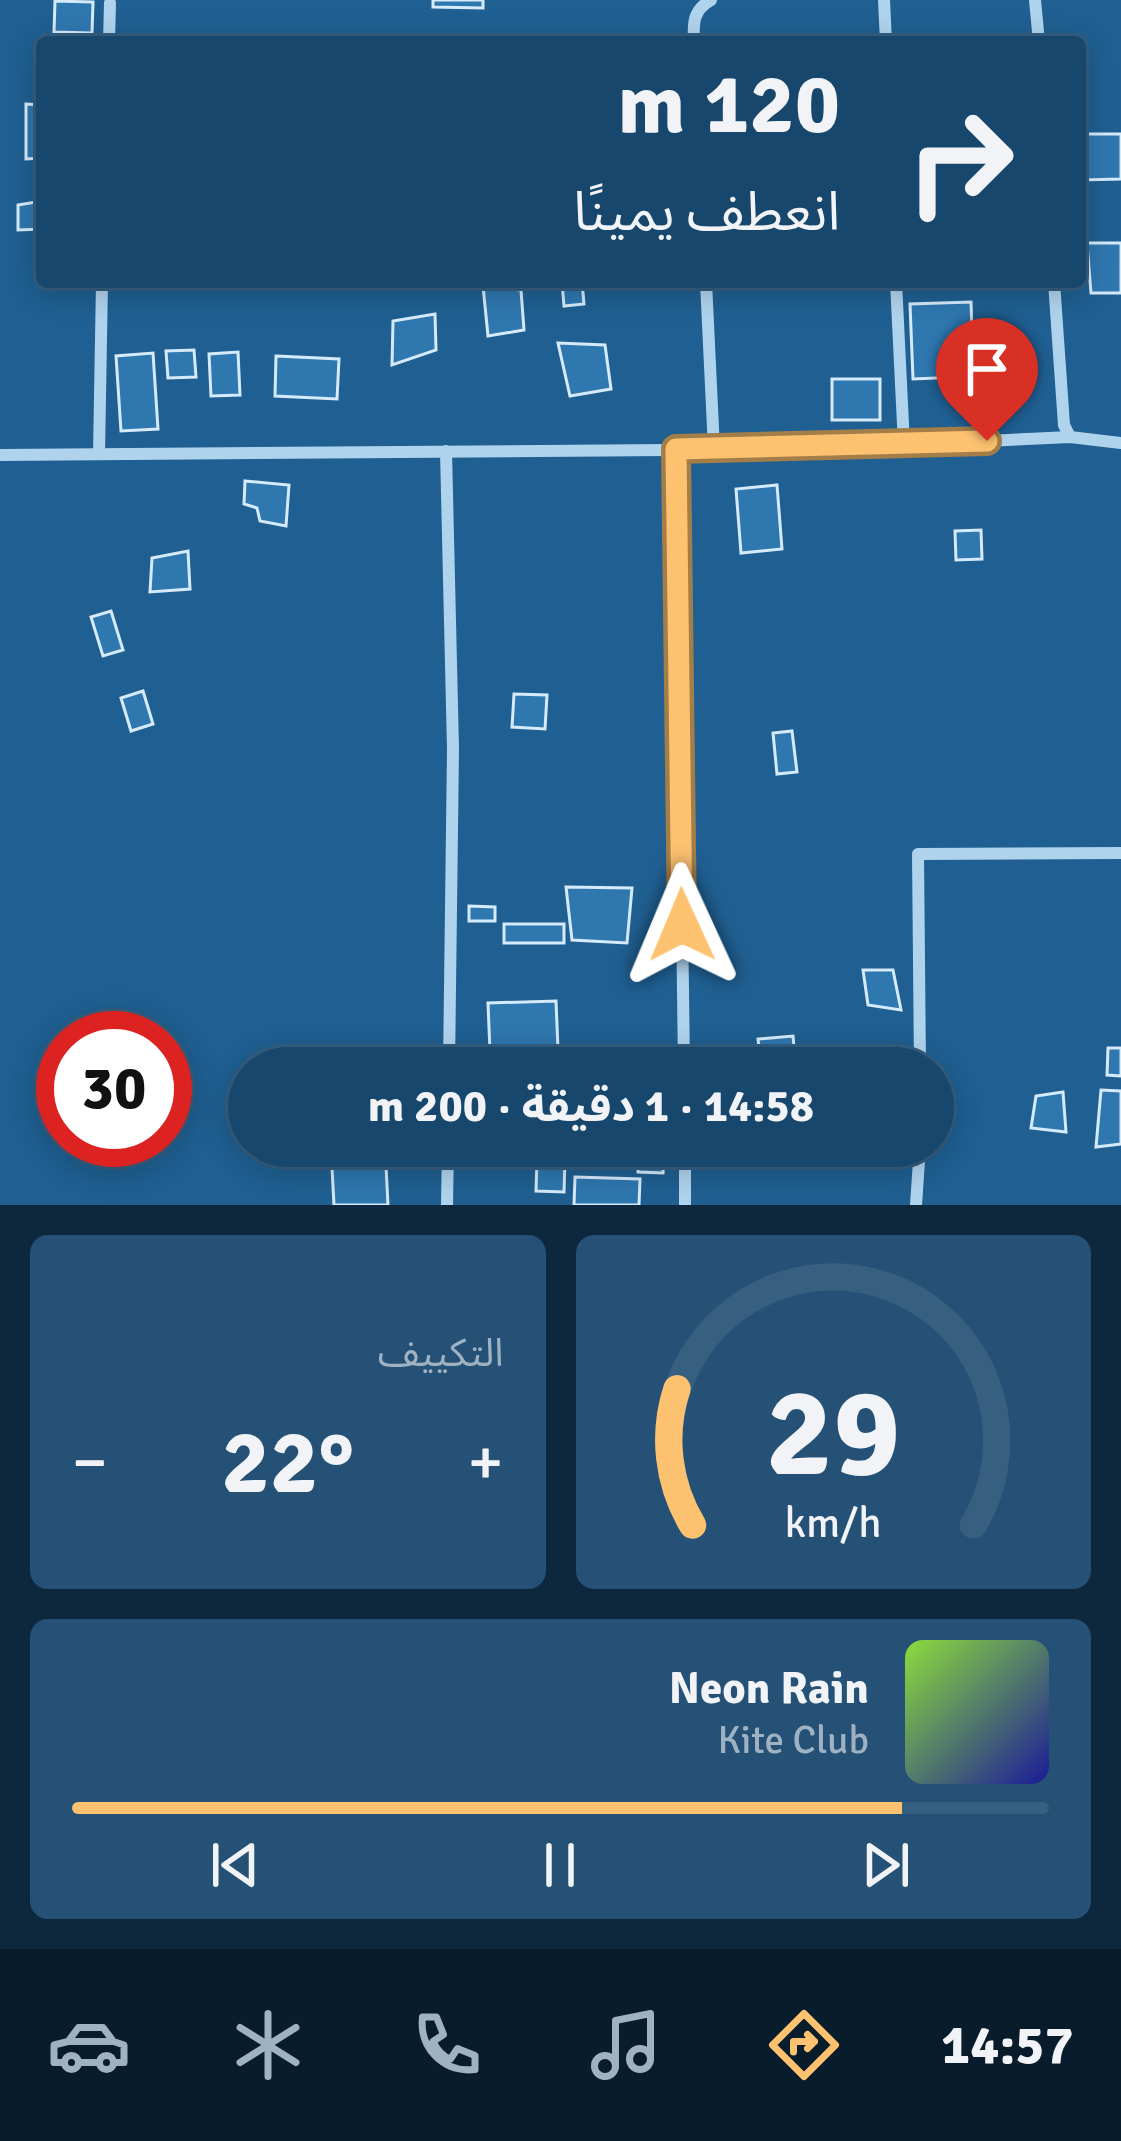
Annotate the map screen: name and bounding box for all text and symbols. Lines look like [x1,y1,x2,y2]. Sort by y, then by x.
text: 120 m [618,53,840,157]
icon: right [882,84,1038,240]
text: انعطف يمينًا [573,179,840,246]
pin [936,318,1038,441]
icon: arrive [954,336,1020,402]
position arrow [619,862,745,988]
speed limit sign: 30 [36,1011,192,1167]
text: 14:58 · 1 دقيقة · 200 m [368,1079,814,1134]
text: التكييف [378,1329,504,1377]
text: 29 [766,1357,901,1510]
text: 22° [221,1407,354,1518]
text: − [72,1422,108,1503]
text: + [468,1422,503,1503]
text: km/h [785,1497,882,1550]
text: Neon Rain [669,1661,869,1716]
text: Kite Club [718,1716,869,1764]
icon: previous [202,1832,268,1898]
icon: pause [527,1832,593,1898]
icon: next [853,1832,919,1898]
icon: car [47,2003,131,2087]
icon: climate [226,2003,310,2087]
icon: phone [405,2003,489,2087]
icon: music [584,2003,668,2087]
icon: directions [762,2003,846,2087]
text: 14:57 [941,2012,1074,2079]

